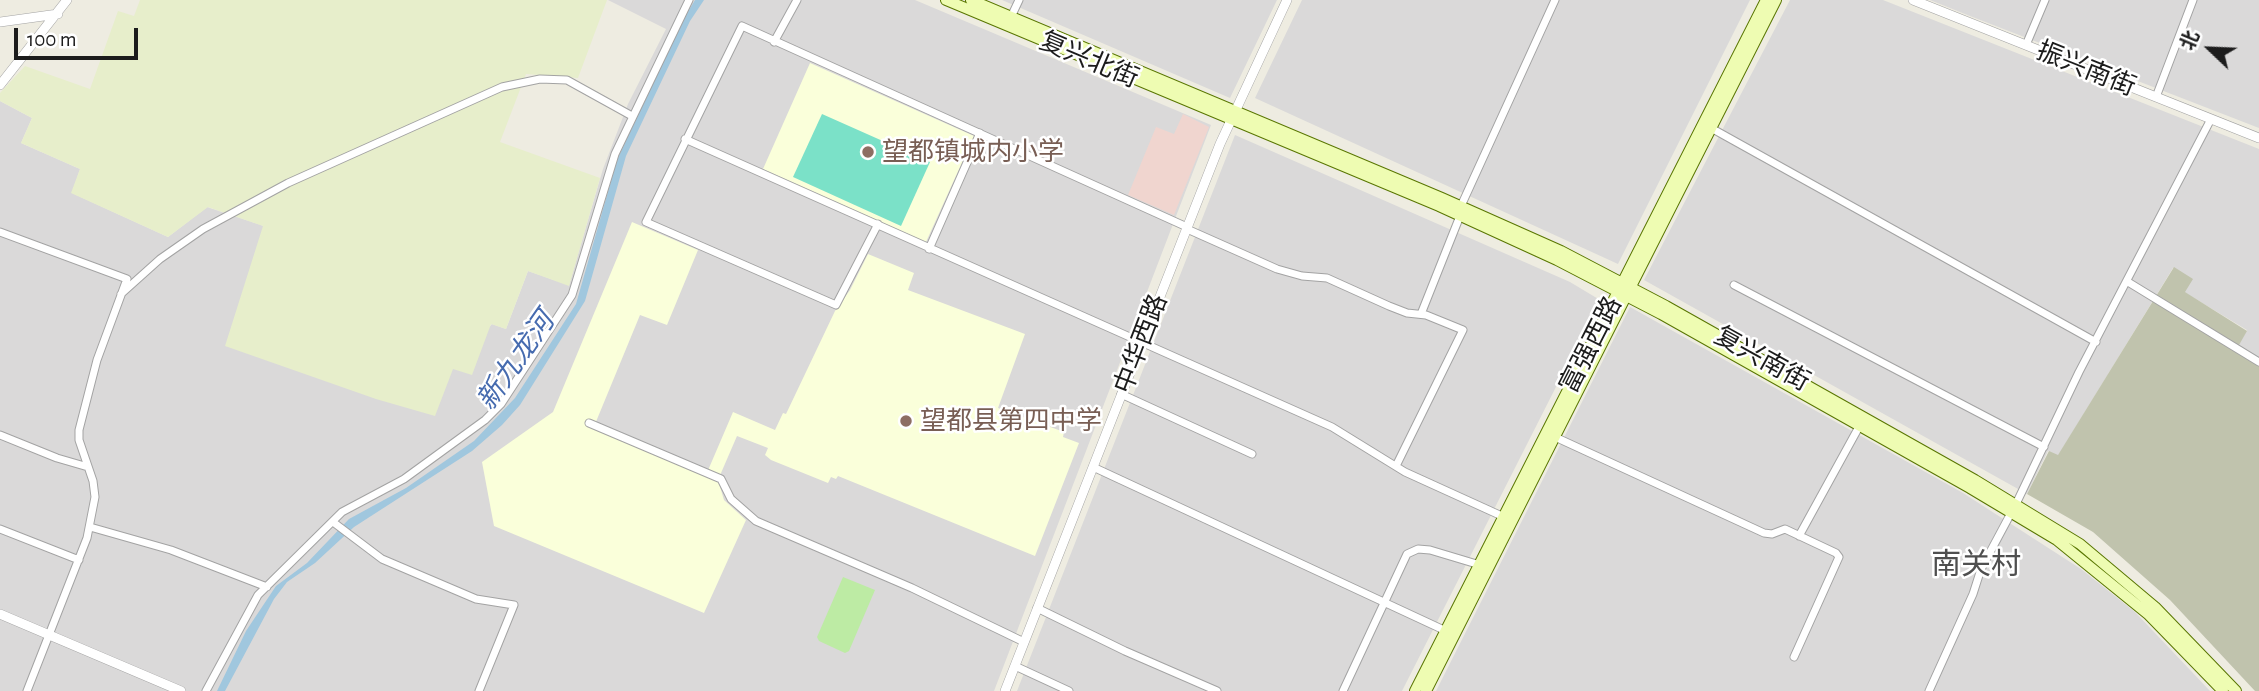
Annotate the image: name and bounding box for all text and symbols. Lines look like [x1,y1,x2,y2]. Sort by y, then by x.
scale bar [18,14,142,58]
north arrow [2175,14,2245,84]
street label: 复兴北街 [1035,25,1143,95]
text: 北 [2178,28,2203,53]
text: 100 m [27,29,77,50]
street label: 振兴南街 [2032,35,2140,103]
place label: 望都镇城内小学 [882,136,1064,168]
marker: 望都镇城内小学 [860,144,876,160]
street label: 中华西路 [1108,290,1174,398]
street label: 富强西路 [1553,292,1629,398]
water label: 新九龙河 [470,305,562,417]
street label: 复兴南街 [1709,320,1815,398]
place label: 望都县第四中学 [920,405,1102,437]
marker: 望都县第四中学 [898,413,914,429]
district label: 南关村 [1931,547,2021,583]

